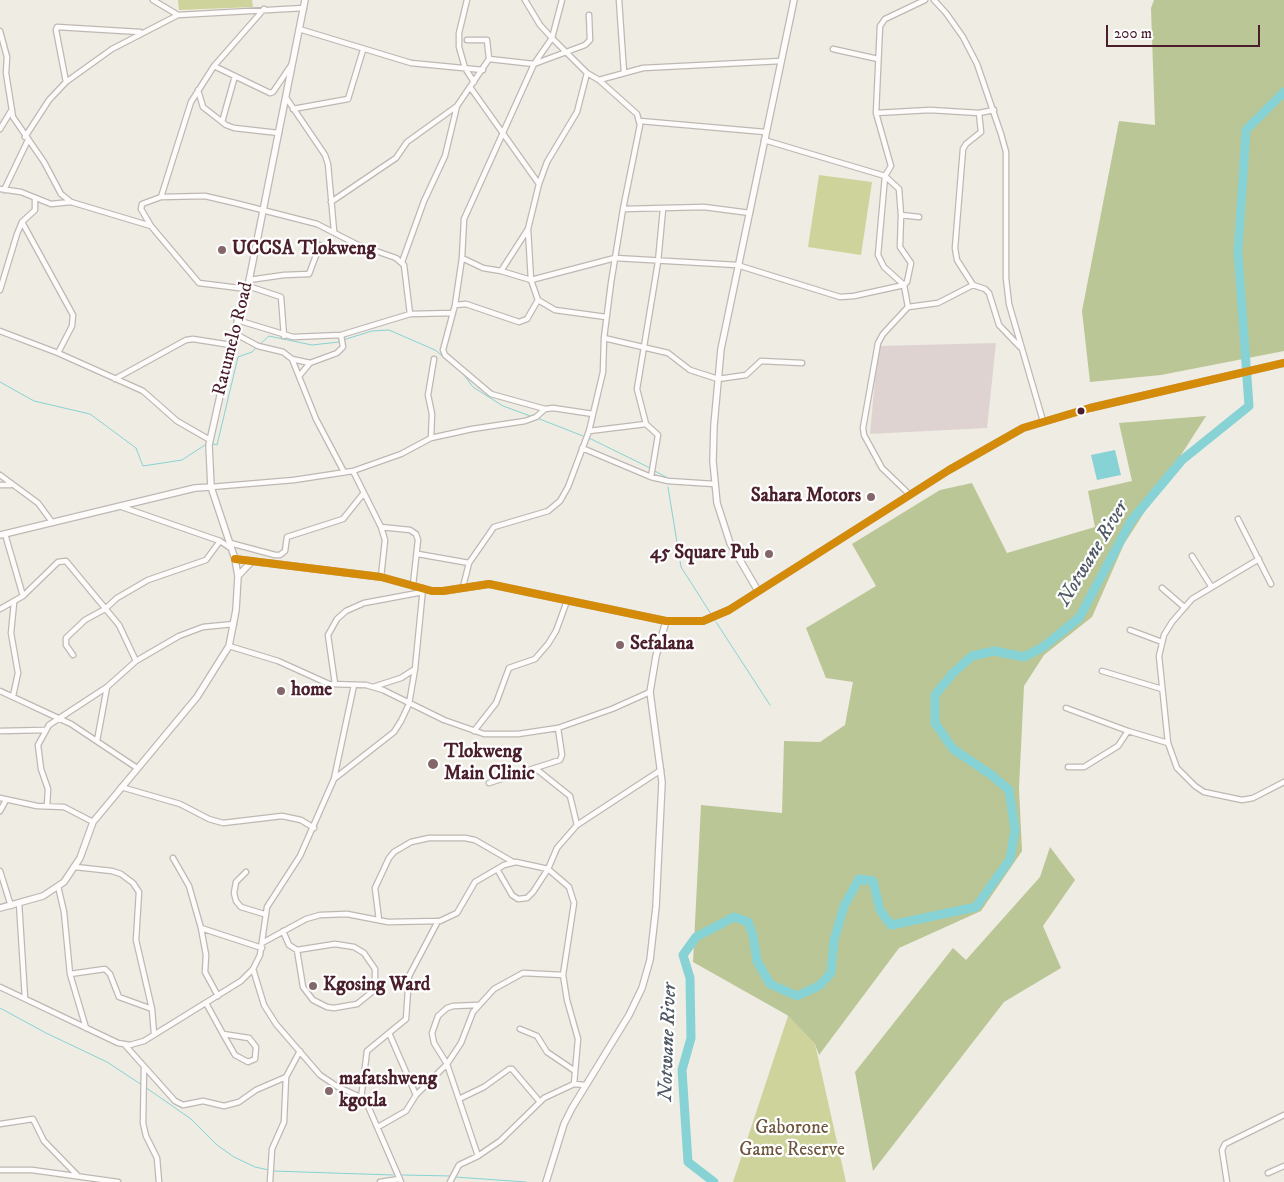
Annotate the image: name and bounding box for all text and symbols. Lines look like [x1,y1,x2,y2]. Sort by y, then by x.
scale bar [1109,15,1263,47]
text: 200 m [1114,24,1152,43]
place label: UCCSA Tlokweng [232,239,376,261]
marker: UCCSA Tlokweng [216,244,228,256]
street label: Ratumelo Road [209,280,259,398]
unlabelled marker [1076,406,1086,416]
place label: Sahara Motors [751,486,861,508]
marker: Sahara Motors [865,491,877,503]
water label: Notwane River [1053,497,1135,611]
place label: 45 Square Pub [650,543,759,565]
marker: 45 Square Pub [763,548,775,560]
place label: Sefalana [630,634,694,656]
marker: Sefalana [614,639,626,651]
place label: home [291,680,332,702]
marker: home [275,685,287,697]
place label: Tlokweng Main Clinic [444,742,535,786]
marker: Tlokweng Main Clinic [426,757,440,771]
place label: Kgosing Ward [323,975,430,997]
marker: Kgosing Ward [307,980,319,992]
water label: Notwane River [655,983,683,1101]
place label: mafatshweng kgotla [339,1069,437,1113]
marker: mafatshweng kgotla [323,1085,335,1097]
park label: Gaborone Game Reserve [739,1118,845,1162]

